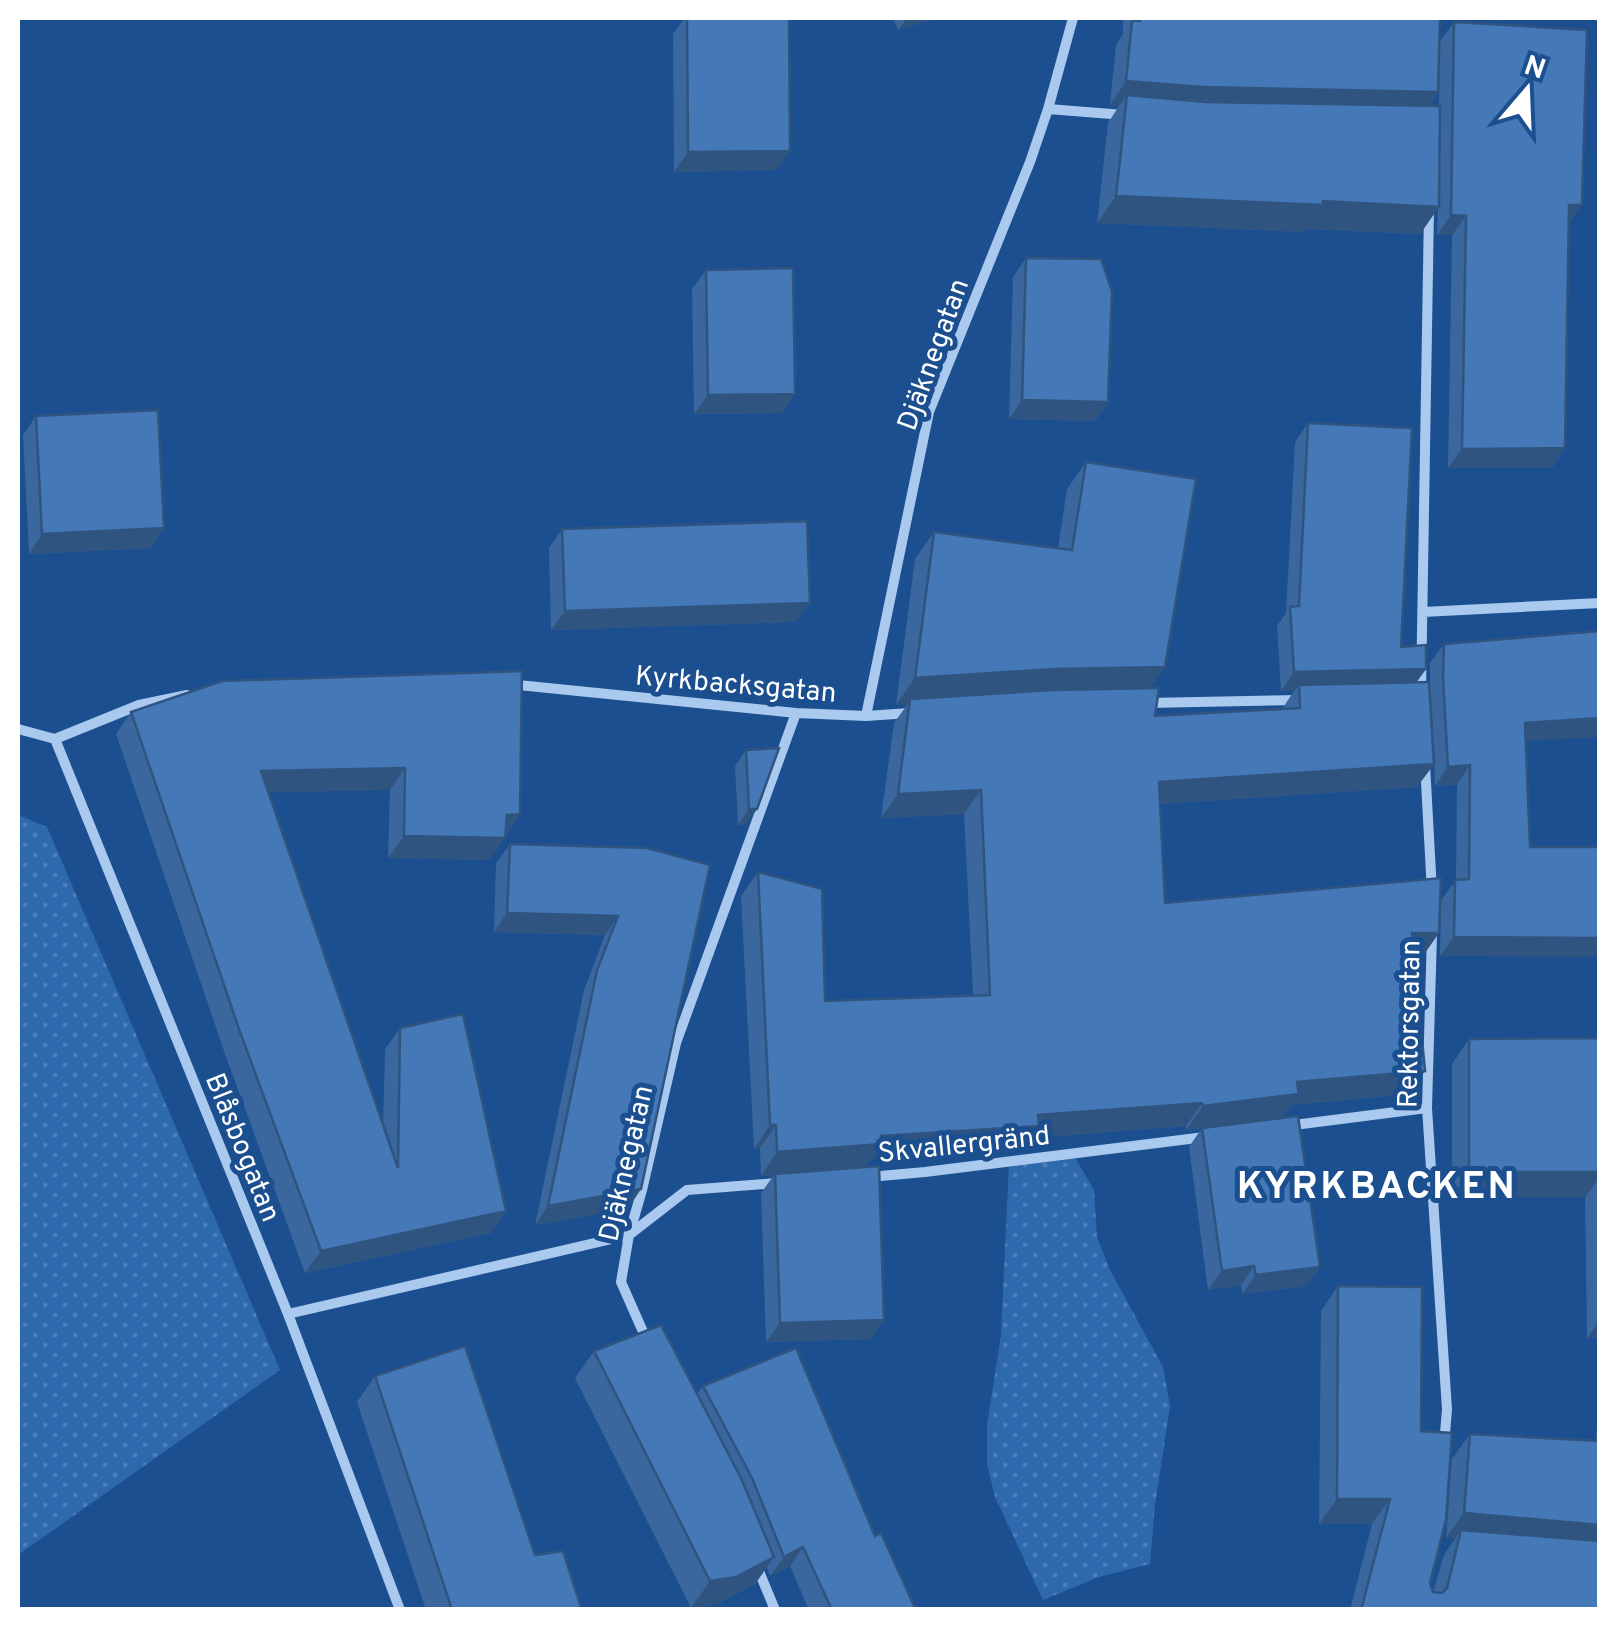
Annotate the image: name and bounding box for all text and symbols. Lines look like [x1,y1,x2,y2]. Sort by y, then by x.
north arrow [1477,40,1577,140]
text: N [1519,49,1550,89]
street label: Djäknegatan [891,274,979,436]
street label: Kyrkbacksgatan [634,659,838,713]
street label: Rektorsgatan [1392,940,1430,1108]
street label: Blåsbogatan [195,1068,287,1228]
street label: Djäknegatan [592,1082,663,1245]
street label: Skvallergränd [876,1119,1052,1173]
district label: KYRKBACKEN [1237,1164,1517,1213]

